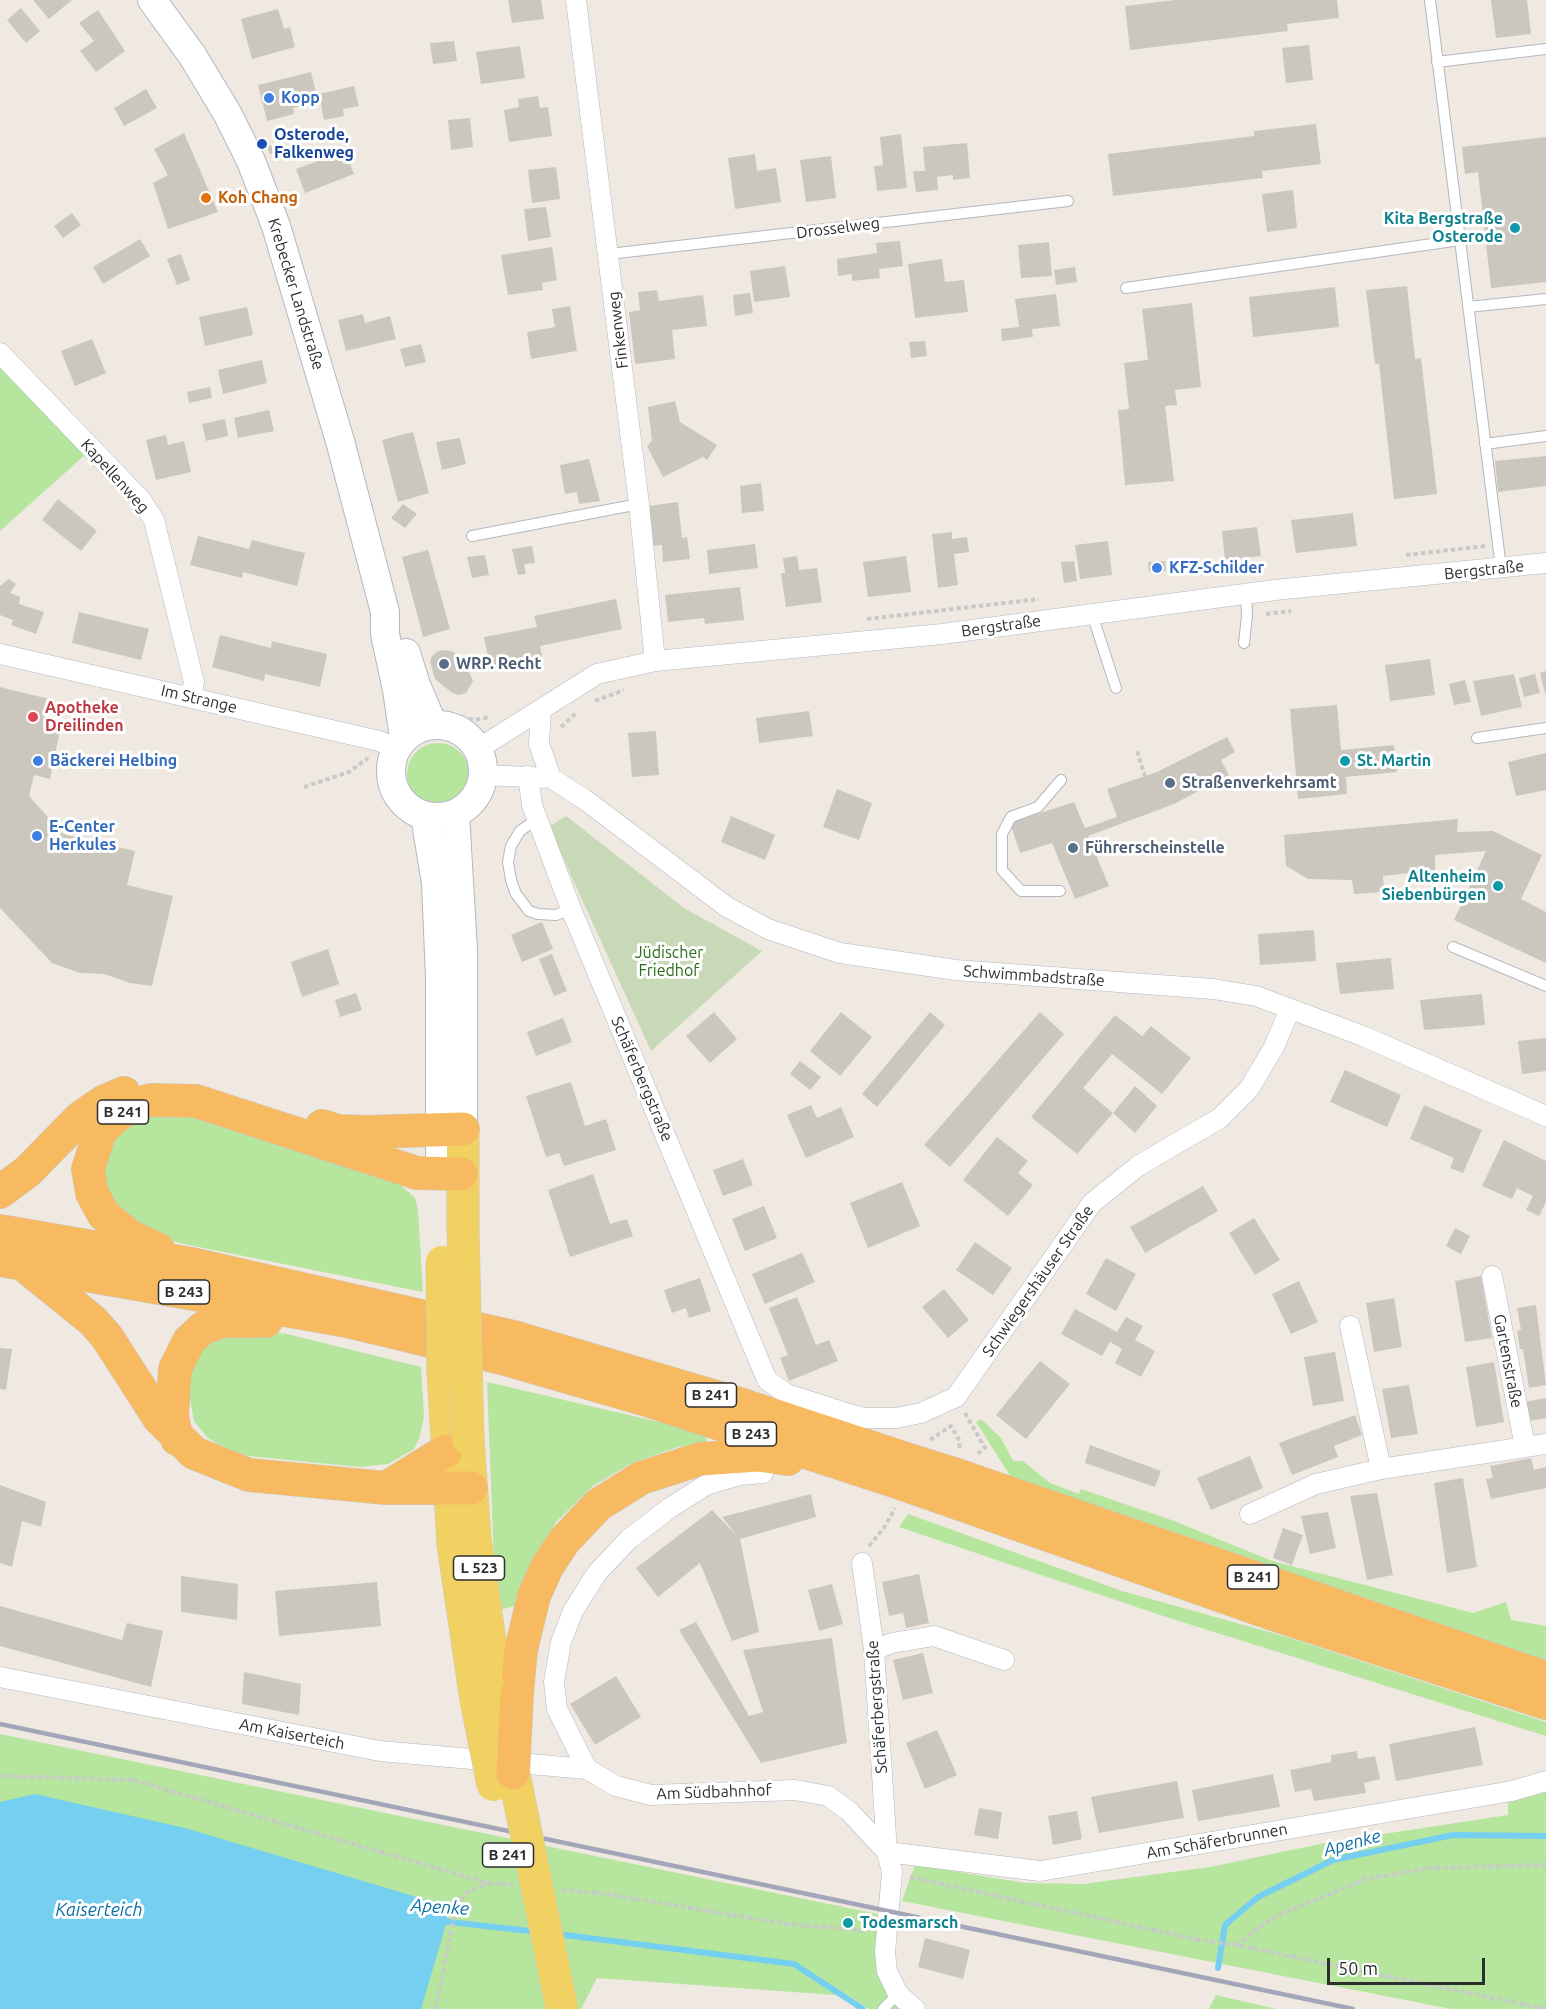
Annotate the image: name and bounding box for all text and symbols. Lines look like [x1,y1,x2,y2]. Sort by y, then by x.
place label: Kopp [281,88,320,108]
marker: Kopp [262,91,276,105]
place label: Osterode, Falkenweg [274,125,354,163]
marker: Osterode, Falkenweg [255,137,269,151]
place label: Koh Chang [218,188,298,208]
marker: Koh Chang [199,191,213,205]
place label: Kita Bergstraße Osterode [1384,209,1503,247]
street label: Drosselweg [795,213,881,243]
street label: Krebecker Landstraße [264,216,328,372]
marker: Kita Bergstraße Osterode [1508,221,1522,235]
street label: Finkenweg [604,290,632,370]
street label: Kapellenweg [77,435,153,517]
street label: Bergstraße [1443,556,1525,584]
place label: KFZ-Schilder [1169,558,1264,578]
marker: KFZ-Schilder [1150,561,1164,575]
street label: Bergstraße [960,611,1042,641]
place label: WRP. Recht [456,654,541,674]
marker: WRP. Recht [437,657,451,671]
street label: Im Strange [159,681,239,717]
place label: Apotheke Dreilinden [45,698,124,736]
marker: Apotheke Dreilinden [26,710,40,724]
place label: Bäckerei Helbing [50,751,177,771]
place label: St. Martin [1357,751,1431,771]
marker: Bäckerei Helbing [31,754,45,768]
marker: St. Martin [1338,754,1352,768]
place label: Straßenverkehrsamt [1182,773,1337,793]
marker: Straßenverkehrsamt [1163,776,1177,790]
place label: E-Center Herkules [49,817,116,855]
marker: E-Center Herkules [30,829,44,843]
place label: Führerscheinstelle [1085,838,1225,858]
marker: Führerscheinstelle [1066,841,1080,855]
place label: Altenheim Siebenbürgen [1382,867,1486,905]
marker: Altenheim Siebenbürgen [1491,879,1505,893]
park label: Jüdischer Friedhof [635,943,703,981]
street label: Schwimmbadstraße [963,961,1105,991]
street label: Schäferbergstraße [607,1014,677,1144]
road number: B 241 [98,1100,148,1124]
street label: Schwiegershäuser Straße [978,1202,1098,1360]
road number: B 243 [158,1280,210,1304]
street label: Gartenstraße [1490,1312,1526,1410]
road number: B 241 [686,1383,736,1407]
road number: B 243 [726,1422,777,1446]
road number: L 523 [454,1556,504,1580]
road number: B 241 [1228,1565,1278,1589]
street label: Schäferbergstraße [863,1640,891,1774]
street label: Am Kaiserteich [238,1714,346,1754]
street label: Am Südbahnhof [656,1780,772,1804]
street label: Am Schäferbrunnen [1145,1819,1289,1863]
water label: Apenke [1321,1825,1383,1861]
road number: B 241 [482,1843,534,1867]
water label: Apenke [410,1894,470,1920]
water label: Kaiserteich [55,1899,143,1921]
place label: Todesmarsch [860,1913,958,1933]
marker: Todesmarsch [841,1916,855,1930]
scale bar [1330,1946,1488,1984]
text: 50 m [1338,1958,1378,1978]

